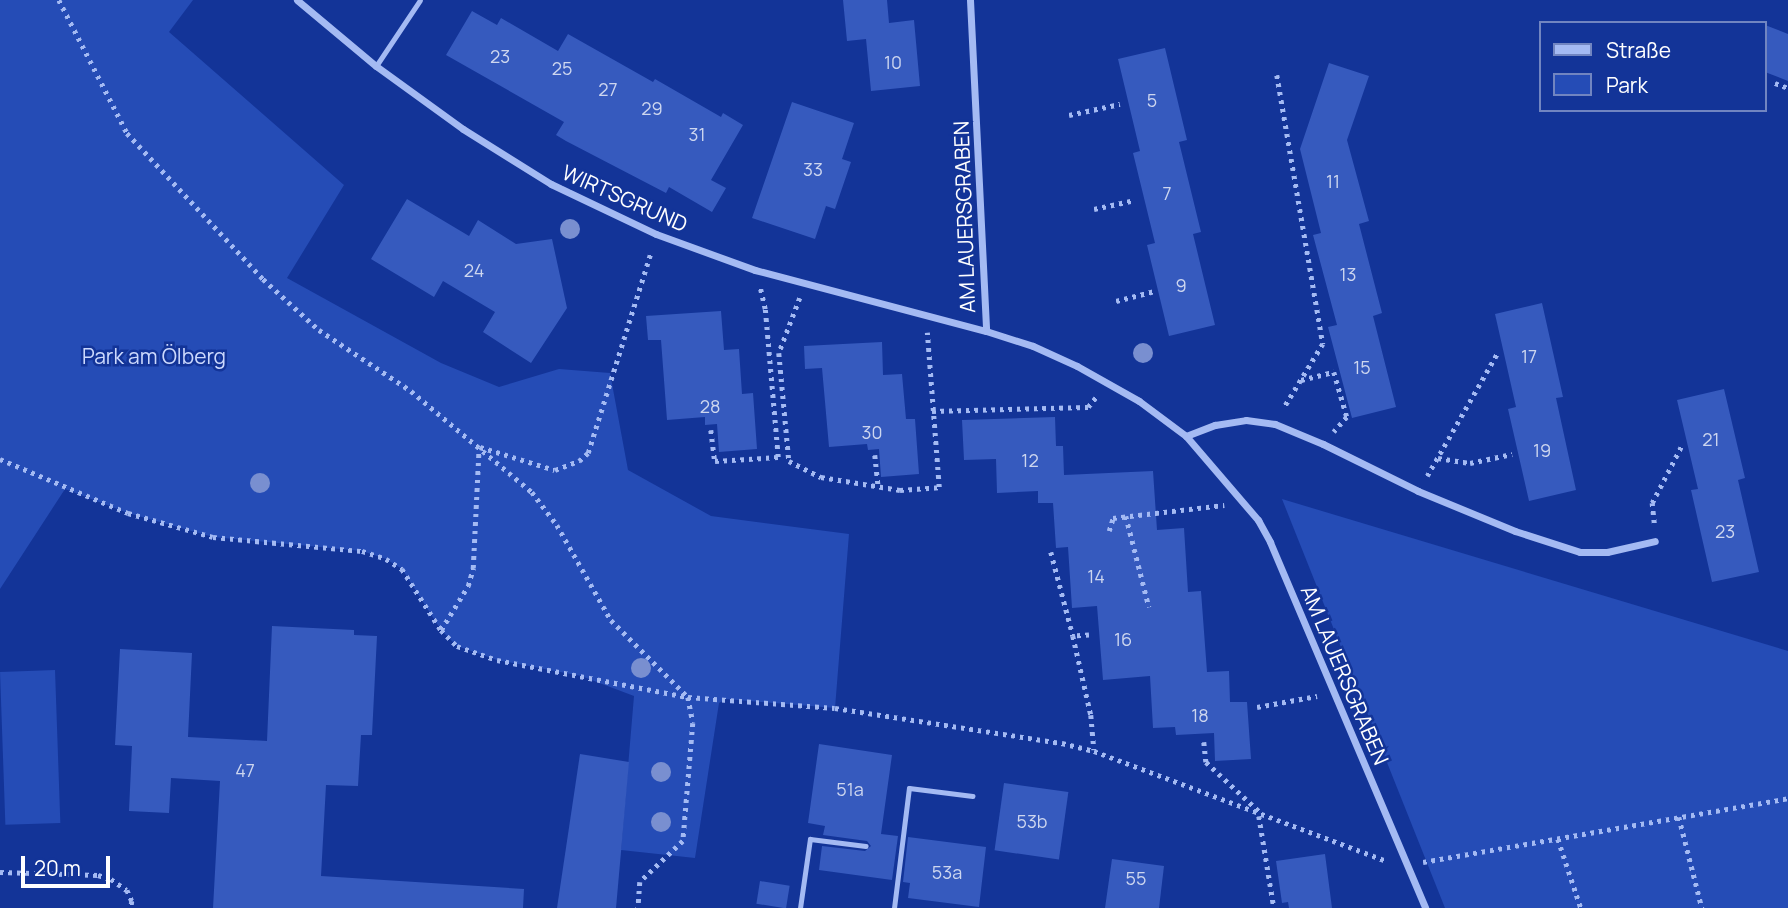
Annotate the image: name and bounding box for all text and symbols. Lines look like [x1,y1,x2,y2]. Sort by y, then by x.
legend [1540,21,1767,112]
text: Straße [1606,36,1671,64]
house number: 23 [490,45,510,67]
house number: 10 [884,51,902,73]
house number: 25 [552,57,572,79]
text: Park [1606,71,1648,99]
house number: 27 [598,78,618,100]
house number: 5 [1147,89,1157,111]
house number: 29 [641,97,663,119]
street label: AM LAUERSGRABEN [948,121,980,313]
house number: 31 [689,123,705,145]
house number: 33 [803,158,823,180]
street label: WIRTSGRUND [558,159,692,237]
house number: 11 [1326,170,1340,192]
house number: 7 [1162,182,1172,204]
house number: 24 [464,259,484,281]
house number: 13 [1340,263,1356,285]
house number: 9 [1175,274,1187,296]
park label: Park am Ölberg [82,343,226,369]
house number: 17 [1521,345,1537,367]
house number: 15 [1353,356,1371,378]
house number: 28 [700,395,720,417]
house number: 30 [862,421,882,443]
house number: 21 [1702,428,1720,450]
house number: 19 [1533,439,1551,461]
house number: 12 [1021,449,1039,471]
house number: 23 [1715,520,1735,542]
house number: 14 [1087,565,1105,587]
street label: AM LAUERSGRABEN [1296,582,1394,768]
house number: 16 [1114,628,1132,650]
house number: 18 [1191,704,1209,726]
house number: 47 [235,759,255,781]
house number: 51a [836,778,864,800]
house number: 53b [1016,810,1048,832]
scale bar [24,842,114,886]
text: 20 m [34,854,81,882]
house number: 53a [932,861,962,883]
house number: 55 [1126,867,1146,889]

